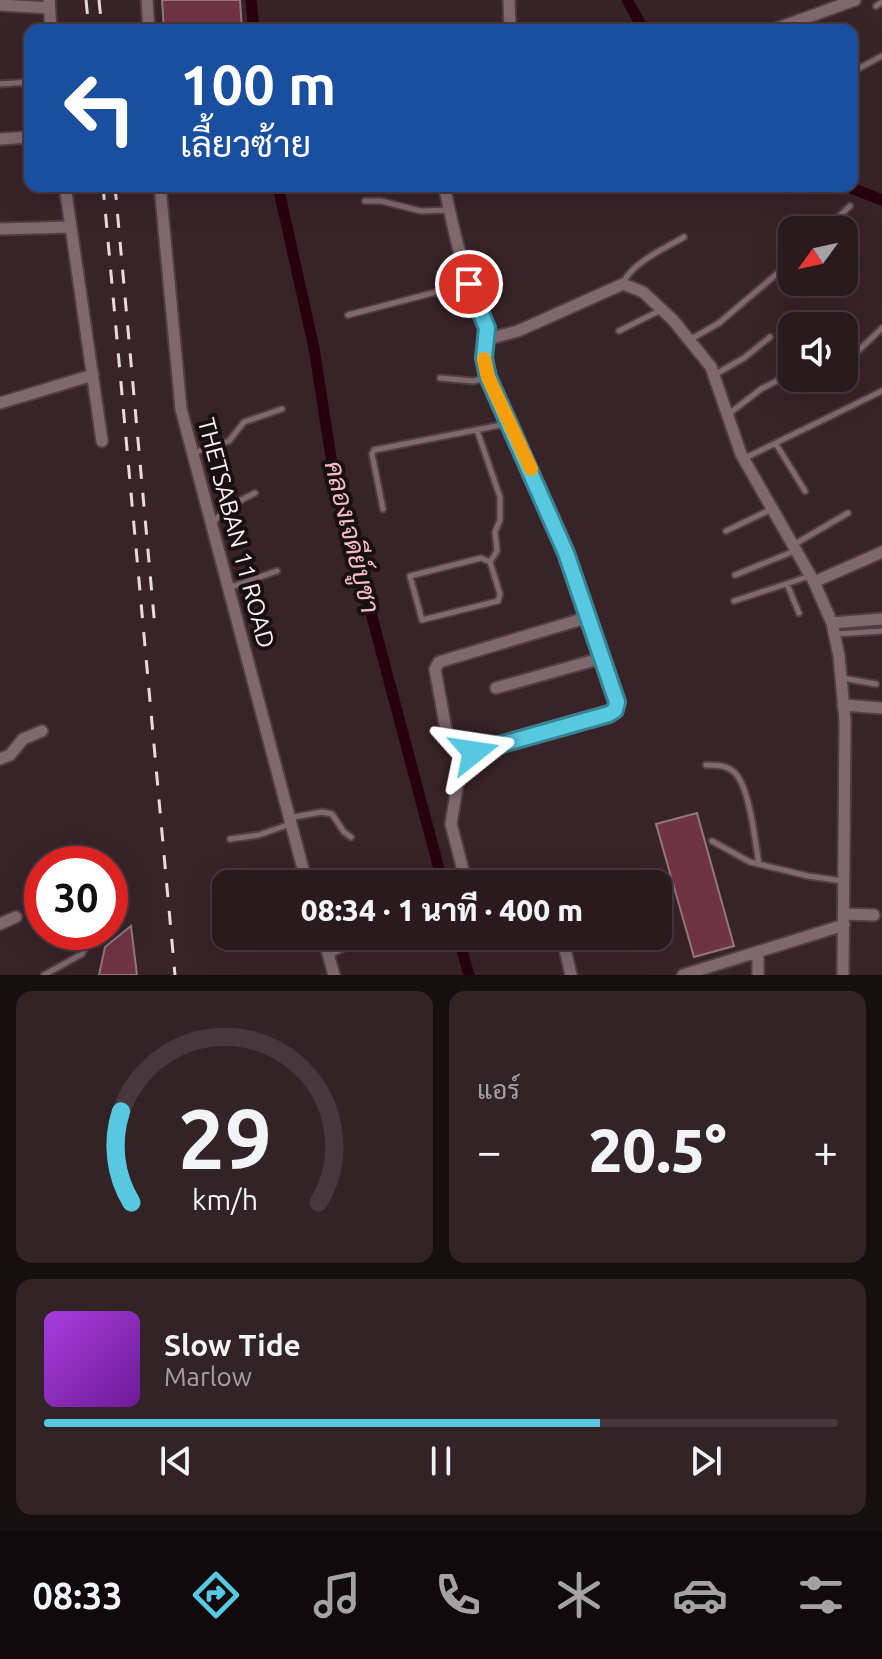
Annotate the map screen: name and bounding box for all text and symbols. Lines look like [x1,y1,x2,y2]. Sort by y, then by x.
text: 100 m [180,53,336,116]
icon: left [48,56,152,160]
text: เลี้ยวซ้าย [180,123,311,164]
north arrow [778,216,858,296]
map controls [778,216,858,392]
pin [435,250,503,318]
icon: arrive [447,262,491,306]
button: sound [778,312,858,392]
street label: THETSABAN 11 ROAD [193,415,280,651]
water label: คลองเจดีย์บูชา [316,457,387,617]
position arrow [432,710,516,794]
speed limit sign: 30 [24,846,128,950]
text: 08:34 · 1 นาที · 400 m [301,893,583,927]
text: แอร์ [477,1075,520,1104]
text: 29 [178,1091,271,1185]
text: 20.5° [588,1116,727,1183]
text: − [477,1126,502,1175]
text: + [813,1126,838,1175]
text: km/h [192,1183,258,1215]
text: Slow Tide [164,1328,301,1362]
text: Marlow [164,1362,252,1391]
icon: previous [154,1439,198,1483]
icon: pause [419,1439,463,1483]
icon: next [684,1439,728,1483]
icon: directions [188,1567,244,1623]
icon: music [309,1567,365,1623]
icon: phone [430,1567,486,1623]
icon: climate [551,1567,607,1623]
icon: car [672,1567,728,1623]
icon: filters [793,1567,849,1623]
text: 08:33 [33,1575,123,1616]

